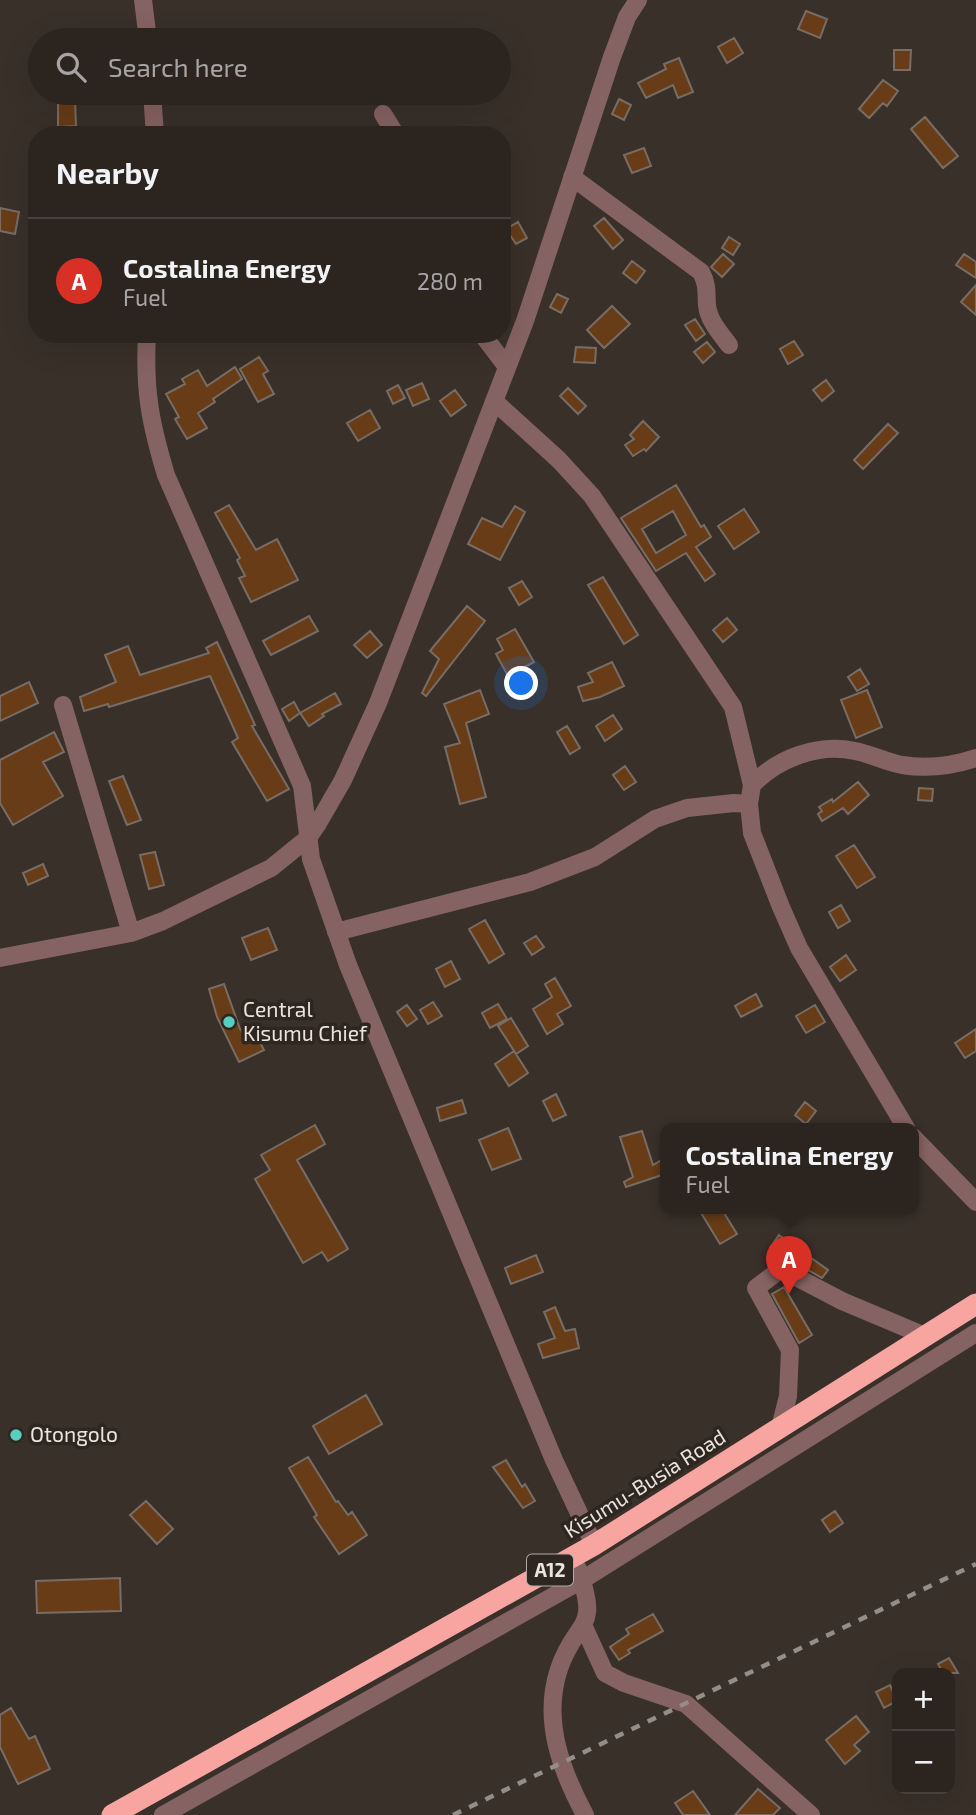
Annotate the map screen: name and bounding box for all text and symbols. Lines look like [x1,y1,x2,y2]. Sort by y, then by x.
search box [28,28,511,105]
icon: search [52,48,90,86]
text: Search here [108,51,248,82]
text: Nearby [56,154,159,190]
text: Costalina Energy [123,252,331,283]
text: A [71,267,87,295]
text: 280 m [417,267,483,295]
text: Fuel [123,283,167,311]
your location [504,666,538,700]
place label: Central Kisumu Chief [243,996,368,1045]
marker: Central Kisumu Chief [221,1014,237,1030]
popup [660,1123,919,1214]
text: Costalina Energy [686,1139,893,1170]
text: Fuel [686,1170,730,1198]
pin: A [766,1236,812,1294]
place label: Otongolo [30,1421,118,1446]
street label: Kisumu-Busia Road [559,1423,729,1542]
marker: Otongolo [8,1427,24,1443]
road number: A12 [527,1554,573,1586]
map controls [892,1668,955,1794]
button: + [892,1668,955,1731]
button: − [892,1731,955,1794]

